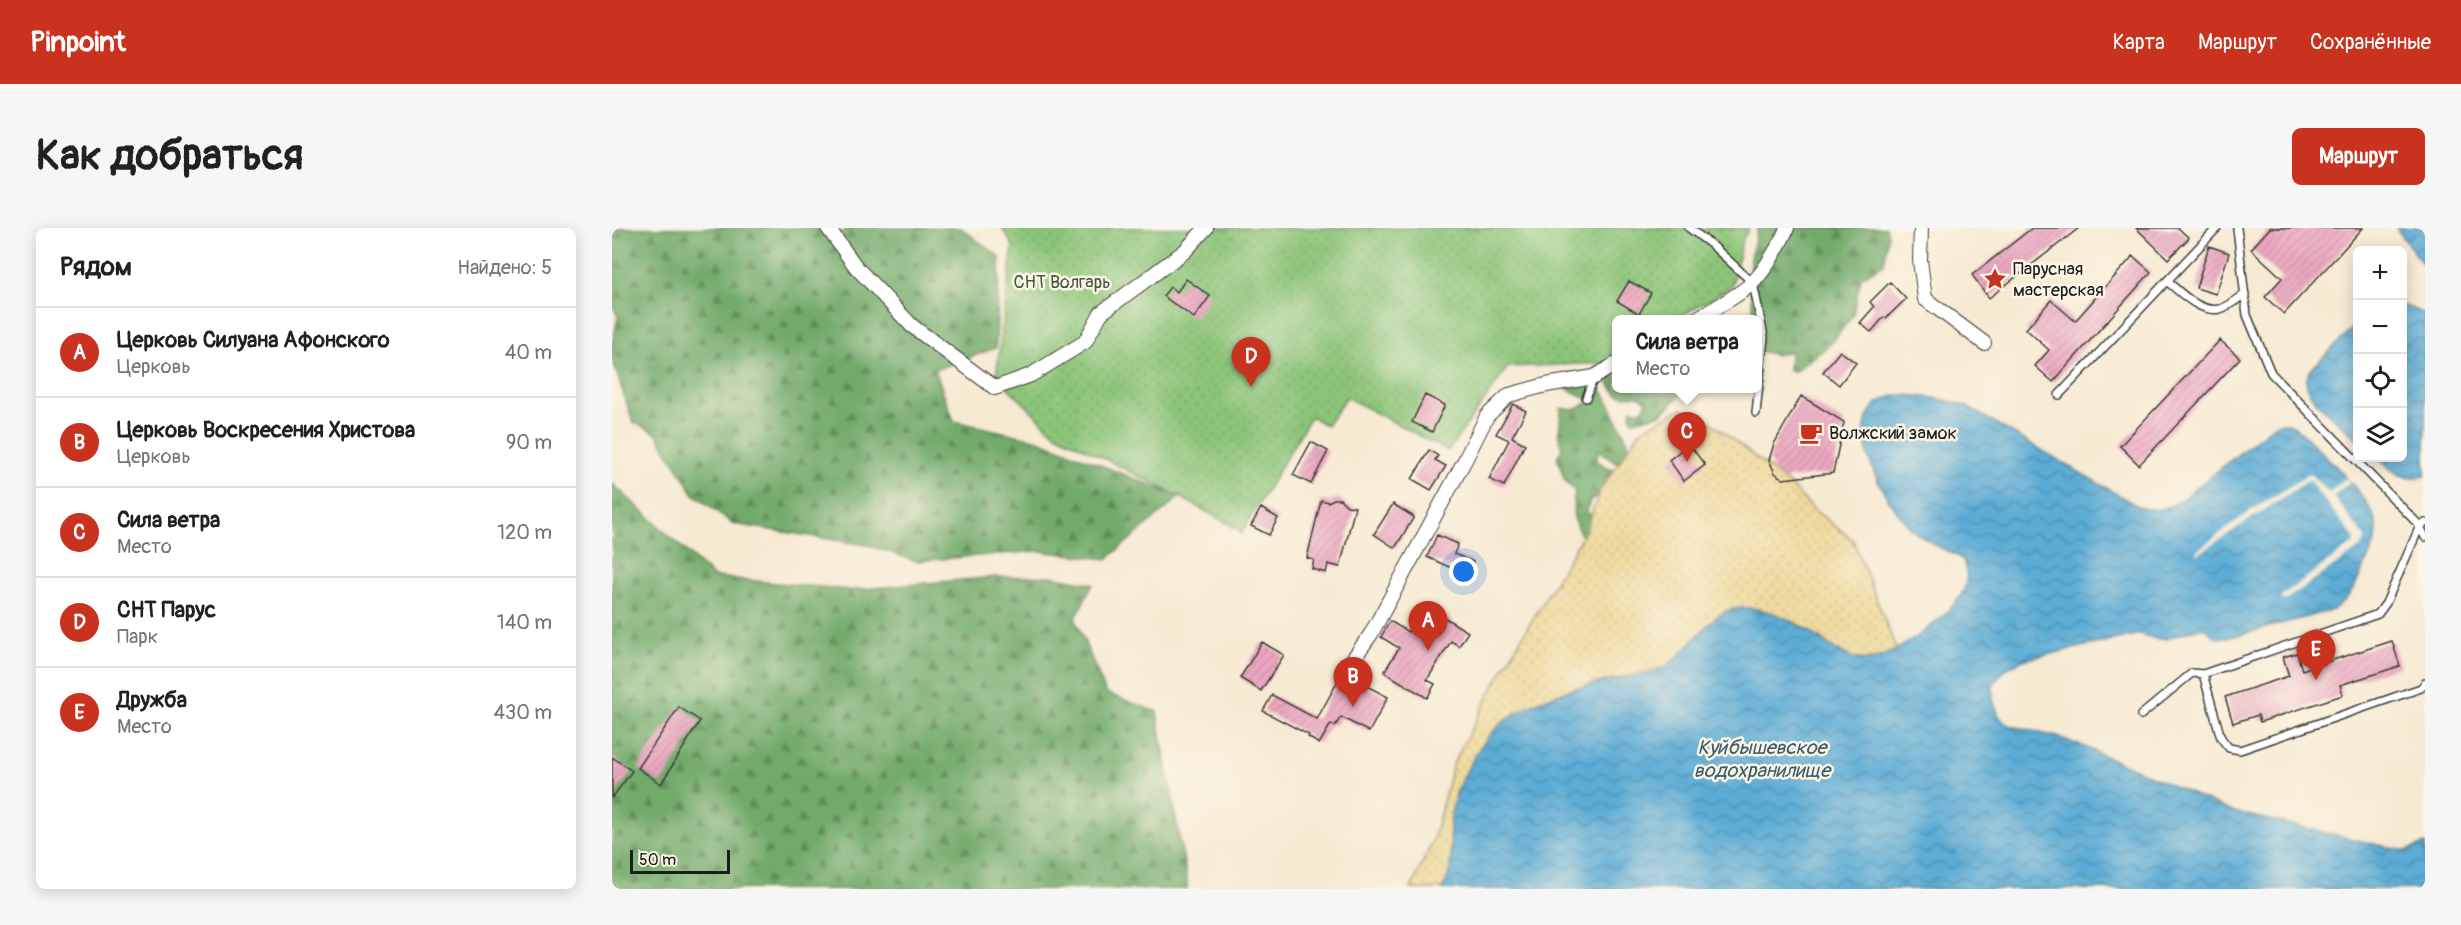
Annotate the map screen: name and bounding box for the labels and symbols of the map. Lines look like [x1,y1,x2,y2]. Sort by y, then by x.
place label: Парусная мастерская [2013,258,2104,302]
place icon: Парусная мастерская [1982,266,2008,292]
park label: СНТ Волгарь [1013,271,1111,294]
pin: D [1232,338,1270,387]
pin: C [1668,412,1706,462]
cafe icon: Волжский замок [1798,420,1824,446]
place label: Волжский замок [1829,422,1957,445]
your location [1449,557,1478,586]
pin: A [1408,602,1448,651]
pin: E [2296,630,2336,680]
pin: B [1334,658,1372,707]
water label: Куйбышевское водохранилище [1694,735,1832,783]
scale bar [630,847,730,874]

